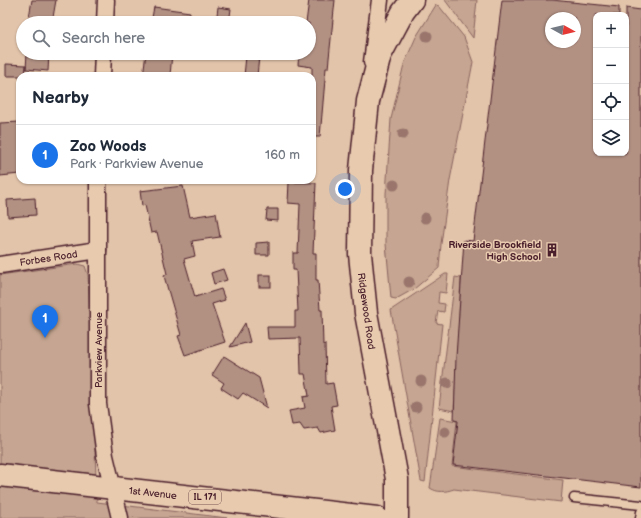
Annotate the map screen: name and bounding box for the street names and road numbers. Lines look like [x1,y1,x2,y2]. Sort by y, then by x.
street label: Forbes Road [19,248,79,269]
street label: Ridgewood Road [355,272,377,351]
street label: Parkview Avenue [93,312,105,388]
street label: 1st Avenue [128,485,178,502]
road number: IL 171 [189,490,221,504]

